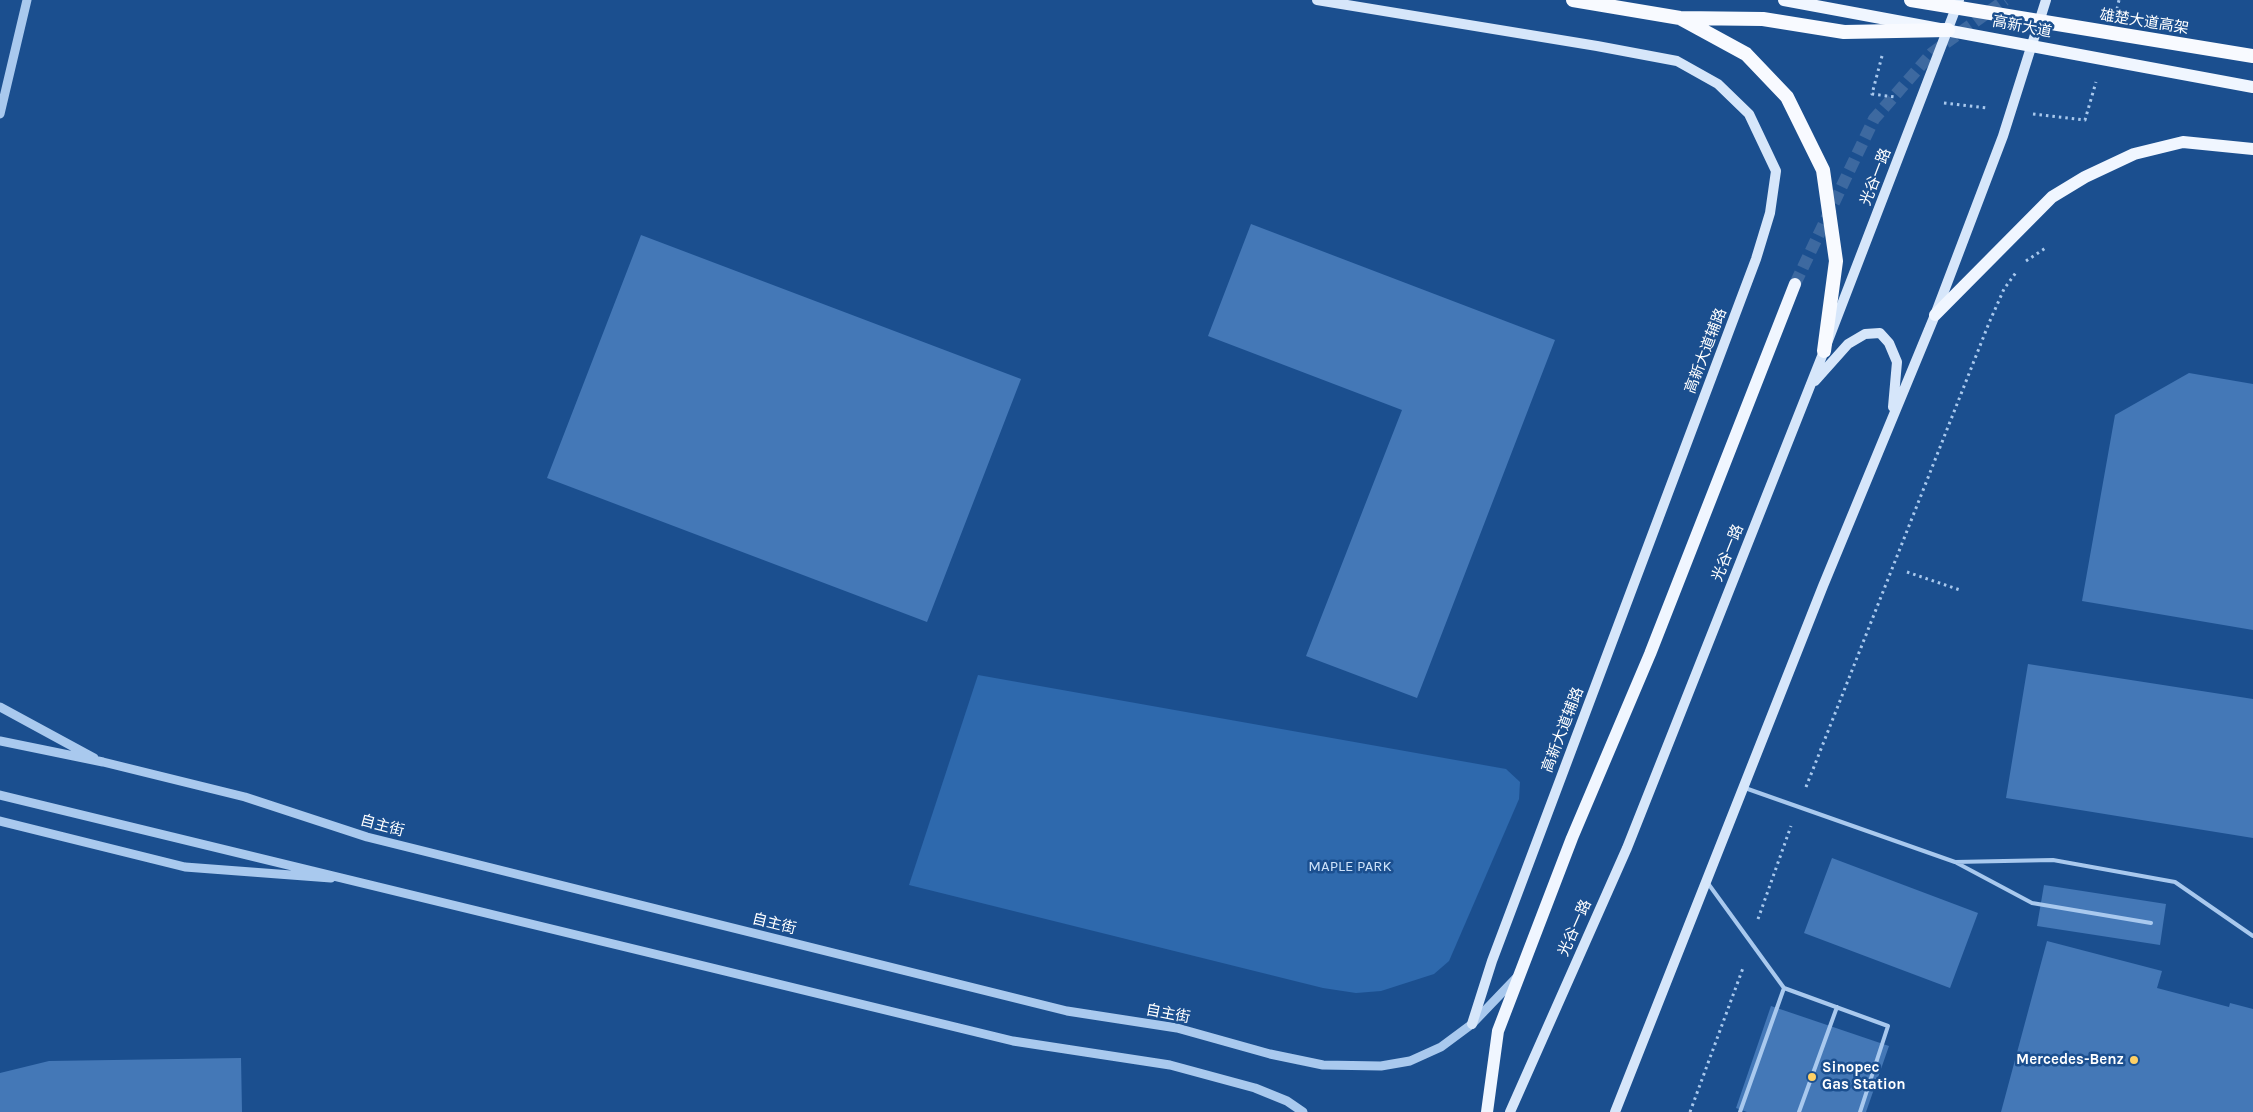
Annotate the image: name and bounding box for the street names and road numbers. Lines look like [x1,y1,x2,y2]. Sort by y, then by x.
street label: 雄楚大道高架 [2098,6,2190,38]
street label: 高新大道 [1991,12,2053,42]
street label: 光谷一路 [1857,146,1895,208]
street label: 高新大道辅路 [1681,306,1731,396]
street label: 光谷一路 [1708,522,1748,584]
street label: 高新大道辅路 [1538,685,1588,775]
street label: 自主街 [358,811,406,841]
street label: 光谷一路 [1555,897,1595,959]
street label: 自主街 [750,910,798,938]
street label: 自主街 [1144,1001,1192,1027]

